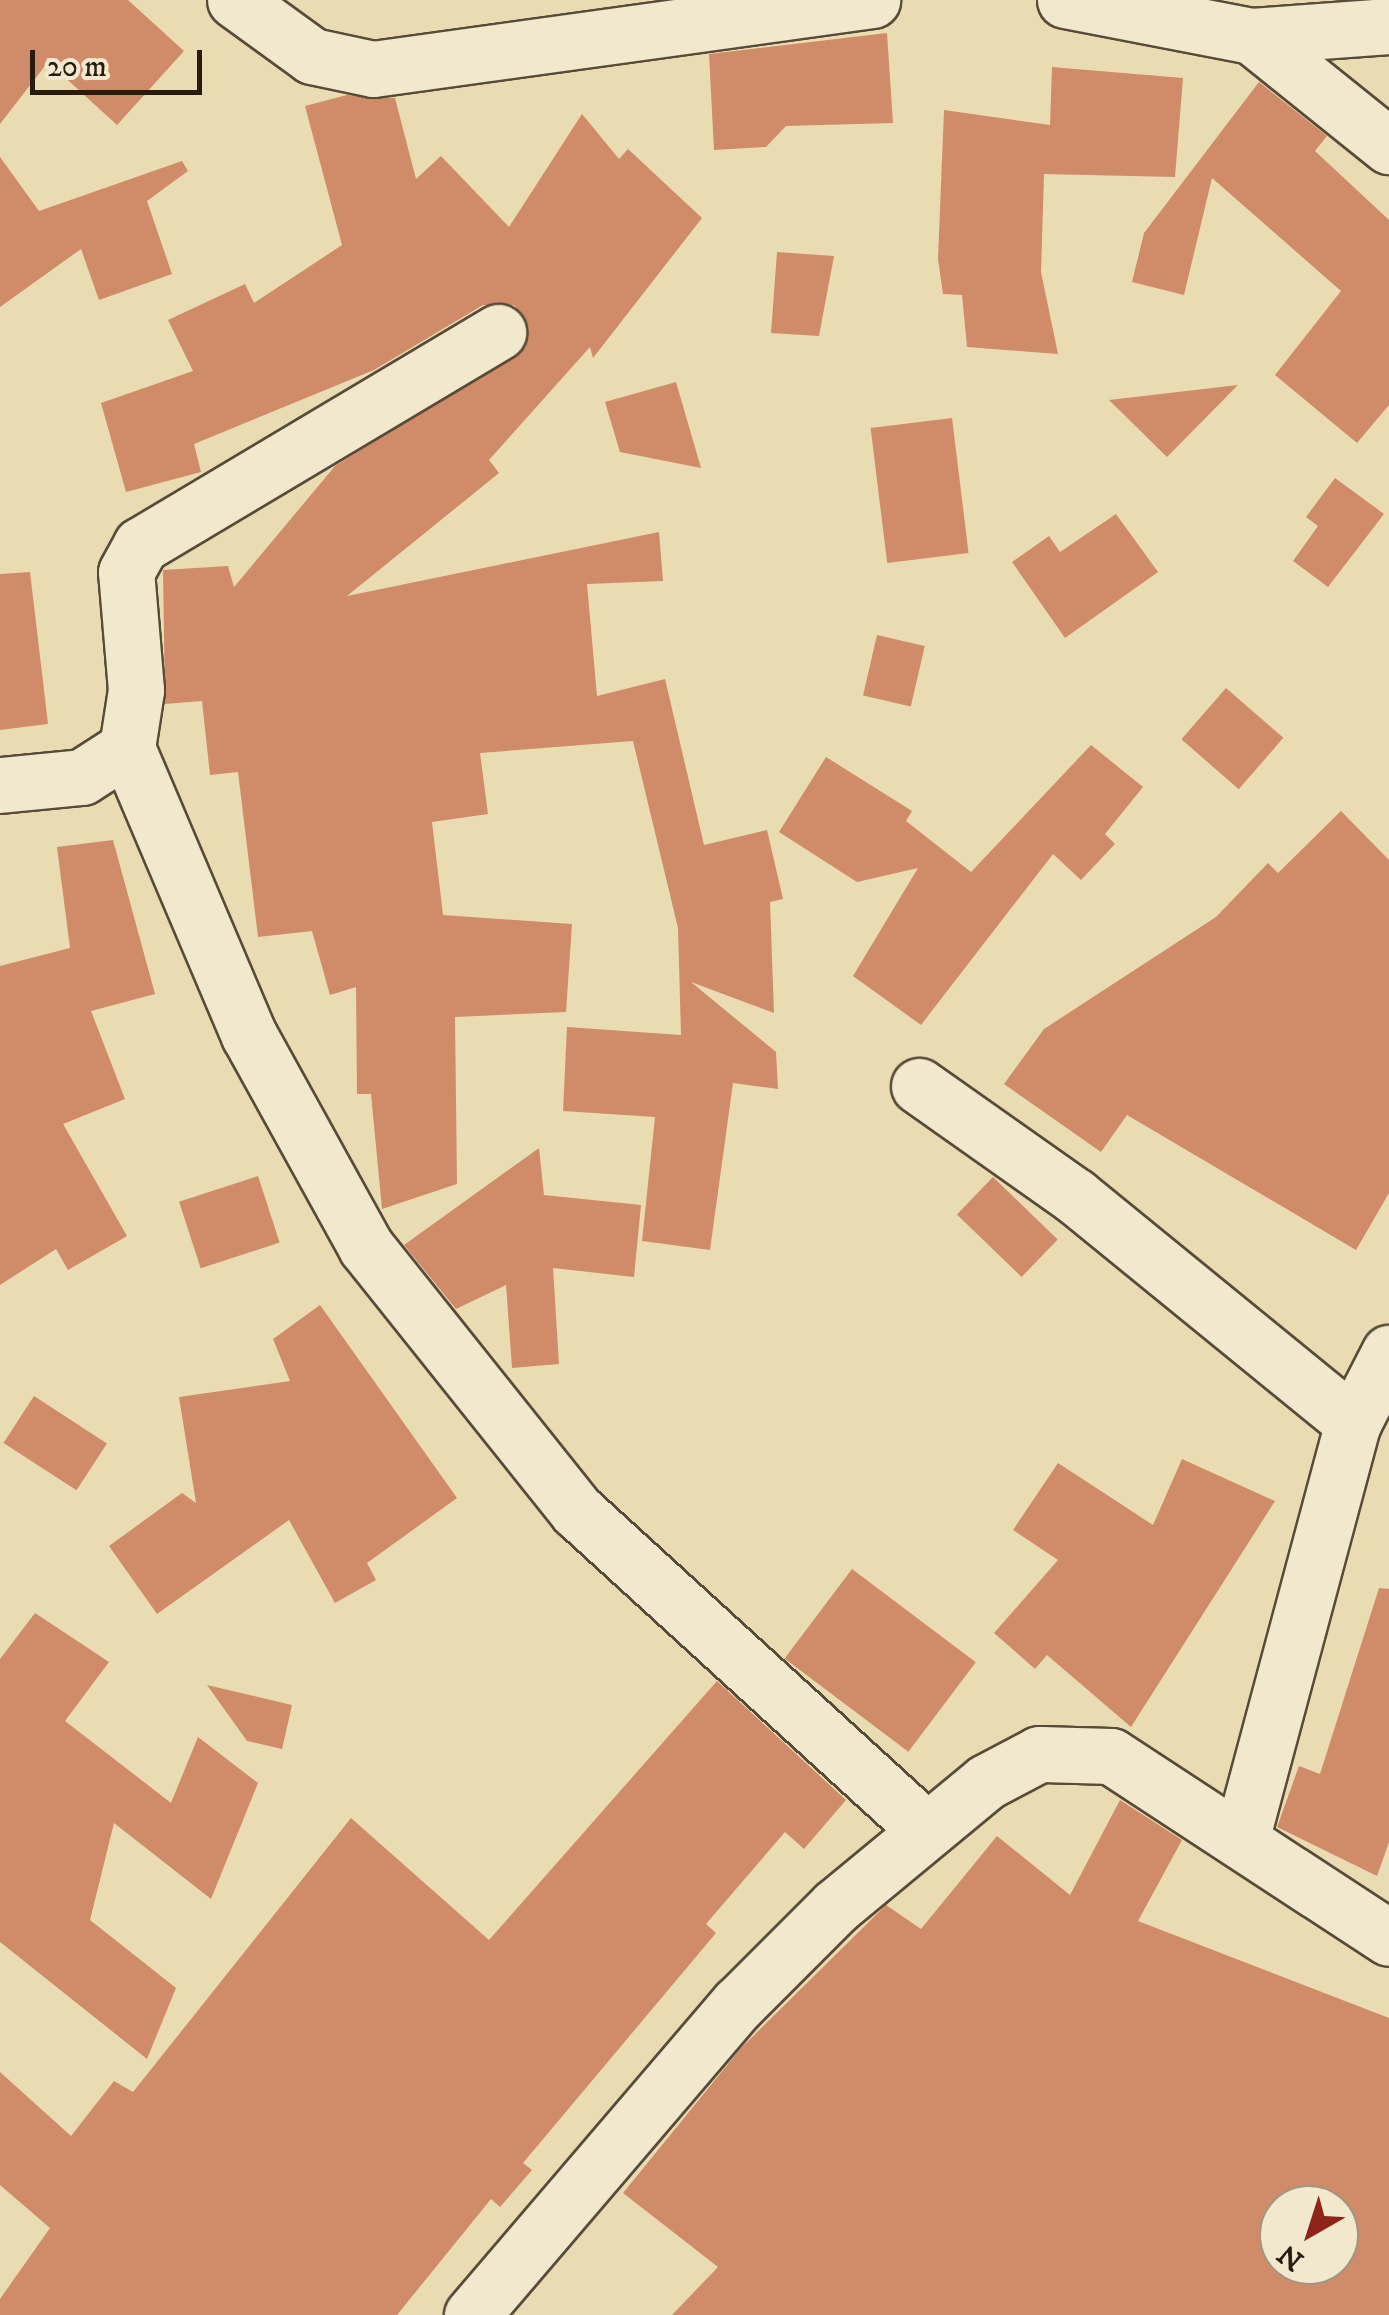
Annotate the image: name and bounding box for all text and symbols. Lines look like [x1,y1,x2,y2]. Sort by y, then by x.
scale bar [35,30,208,92]
text: 20 m [47,49,107,86]
north arrow [1259,2185,1359,2285]
text: N [1271,2236,1311,2278]

